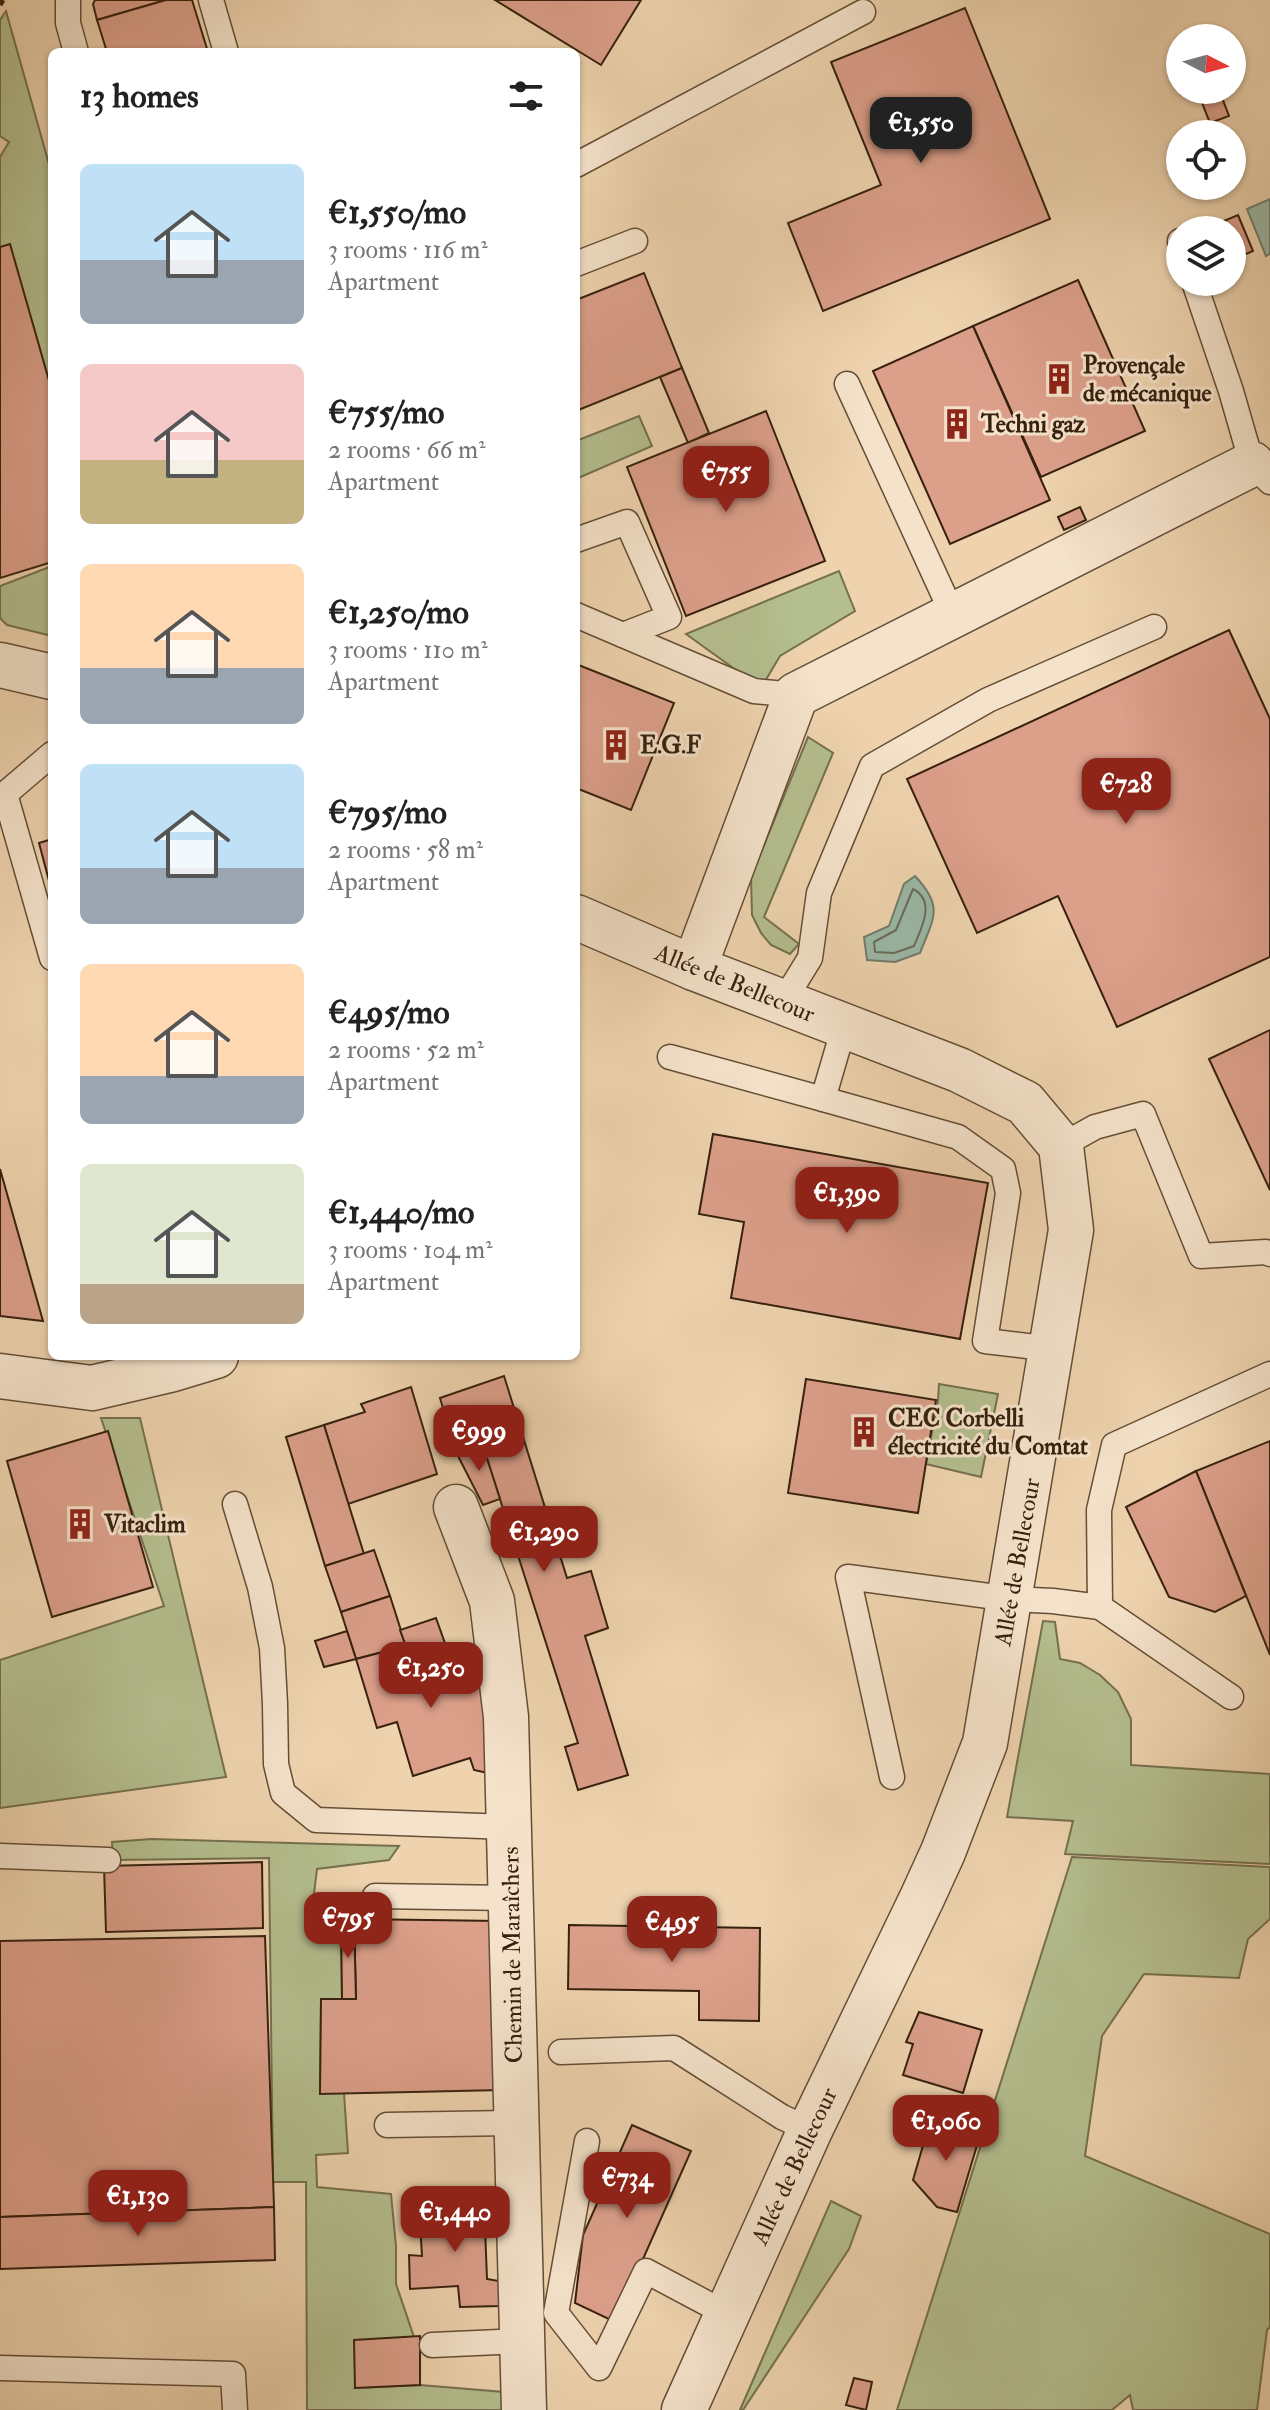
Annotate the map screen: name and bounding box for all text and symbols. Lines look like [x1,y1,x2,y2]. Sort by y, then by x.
north arrow [1166,24,1246,104]
map controls [1166,24,1246,296]
icon: filters [504,74,548,118]
text: 13 homes [80,75,199,118]
pin: €1,550 [856,97,986,165]
text: €1,550 [888,107,954,139]
button: locate [1166,120,1246,200]
text: €1,550/mo [328,191,466,234]
icon: home [144,196,240,292]
button: layers [1166,216,1246,296]
text: 3 rooms · 116 m² [328,234,488,266]
text: Apartment [328,266,439,298]
place label: Provençale de mécanique [1083,350,1212,409]
building icon: Provençale de mécanique [1042,362,1076,396]
text: €755/mo [328,391,444,434]
icon: home [144,396,240,492]
building icon: Techni gaz [940,407,974,441]
place label: Techni gaz [980,409,1086,440]
text: 2 rooms · 66 m² [328,434,486,466]
pin: €755 [679,446,773,514]
text: €755 [701,456,751,488]
text: Apartment [328,466,439,498]
text: €1,250/mo [328,591,469,634]
icon: home [144,596,240,692]
text: 3 rooms · 110 m² [328,634,488,666]
text: Apartment [328,666,439,698]
building icon: E.G.F [599,728,633,762]
place label: E.G.F [640,730,701,761]
pin: €728 [1079,758,1173,826]
text: €728 [1100,768,1152,800]
text: €795/mo [328,791,447,834]
icon: home [144,796,240,892]
text: 2 rooms · 58 m² [328,834,483,866]
text: Apartment [328,866,439,898]
street label: Allée de Bellecour [649,937,819,1030]
text: €495/mo [328,991,450,1034]
icon: home [144,996,240,1092]
text: 2 rooms · 52 m² [328,1034,484,1066]
text: Apartment [328,1066,439,1098]
pin: €1,390 [782,1167,912,1235]
text: €1,390 [813,1177,881,1209]
text: €1,440/mo [328,1191,474,1234]
icon: home [144,1196,240,1292]
text: 3 rooms · 104 m² [328,1234,493,1266]
text: Apartment [328,1266,439,1298]
place label: CEC Corbelli électricité du Comtat [888,1403,1088,1462]
pin: €999 [432,1405,526,1473]
text: €999 [451,1415,507,1447]
building icon: CEC Corbelli électricité du Comtat [847,1415,881,1449]
street label: Allée de Bellecour [987,1476,1048,1649]
pin: €1,290 [479,1506,609,1574]
building icon: Vitaclim [63,1507,97,1541]
place label: Vitaclim [103,1509,186,1540]
text: €1,290 [509,1516,579,1548]
pin: €1,250 [366,1642,496,1710]
text: €1,250 [397,1652,465,1684]
street label: Chemin de Maraîchers [495,1846,530,2064]
pin: €795 [301,1892,395,1960]
pin: €495 [625,1896,719,1964]
text: €795 [322,1902,374,1934]
text: €495 [645,1906,699,1938]
street label: Allée de Bellecour [744,2083,844,2251]
pin: €1,060 [881,2095,1011,2163]
text: €1,060 [911,2105,981,2137]
pin: €734 [580,2152,674,2220]
text: €734 [601,2162,653,2194]
pin: €1,130 [73,2170,203,2238]
text: €1,130 [106,2180,170,2212]
pin: €1,440 [390,2186,520,2254]
text: €1,440 [419,2196,491,2228]

